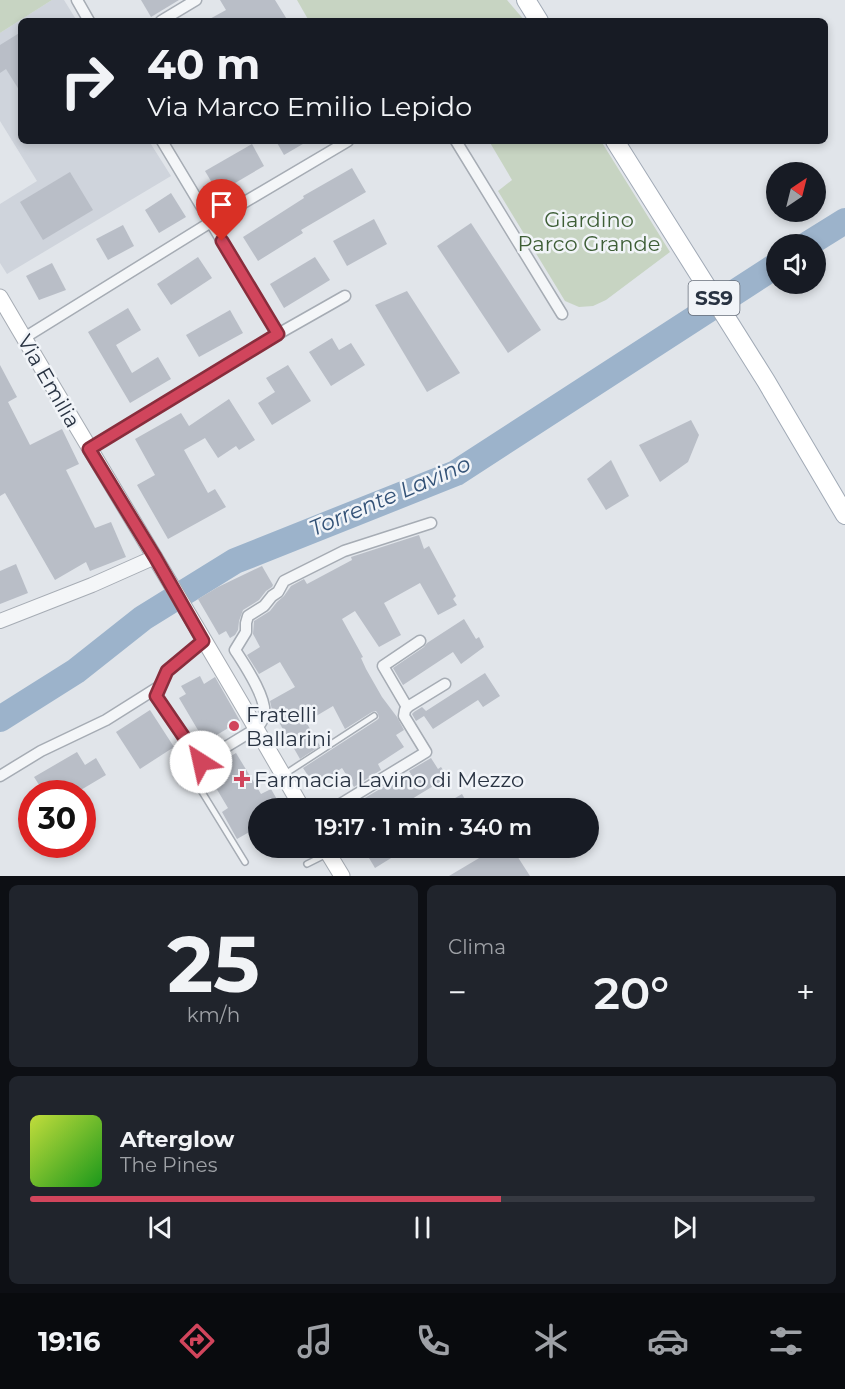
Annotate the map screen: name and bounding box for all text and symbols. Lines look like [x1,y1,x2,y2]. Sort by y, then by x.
text: 40 m [147,38,260,90]
icon: right [48,42,126,120]
text: Via Marco Emilio Lepido [147,90,472,123]
north arrow [766,162,826,222]
map controls [766,162,826,294]
pin [196,179,247,241]
icon: arrive [205,188,238,221]
park label: Giardino Parco Grande [518,207,660,256]
button: sound [766,234,826,294]
road number: SS9 [688,281,740,315]
street label: Via Emilia [12,330,86,432]
water label: Torrente Lavino [305,450,475,542]
place label: Fratelli Ballarini [246,702,332,751]
marker: Fratelli Ballarini [227,719,241,733]
position arrow [169,730,233,794]
place label: Farmacia Lavino di Mezzo [254,767,524,792]
marker: Farmacia Lavino di Mezzo [235,772,249,786]
speed limit sign: 30 [18,780,96,858]
text: 19:17 · 1 min · 340 m [315,814,532,841]
text: 25 [167,916,260,1012]
text: Clima [448,935,506,959]
text: 20° [594,965,669,1020]
text: − [448,972,467,1012]
text: + [796,972,815,1012]
text: km/h [187,1003,240,1027]
text: Afterglow [120,1126,234,1153]
text: The Pines [120,1153,217,1177]
icon: previous [144,1211,177,1244]
icon: pause [406,1211,439,1244]
icon: next [668,1211,701,1244]
icon: directions [176,1320,218,1362]
icon: music [294,1320,336,1362]
icon: phone [412,1320,454,1362]
icon: climate [530,1320,572,1362]
icon: car [647,1320,689,1362]
icon: filters [765,1320,807,1362]
text: 19:16 [38,1325,101,1358]

